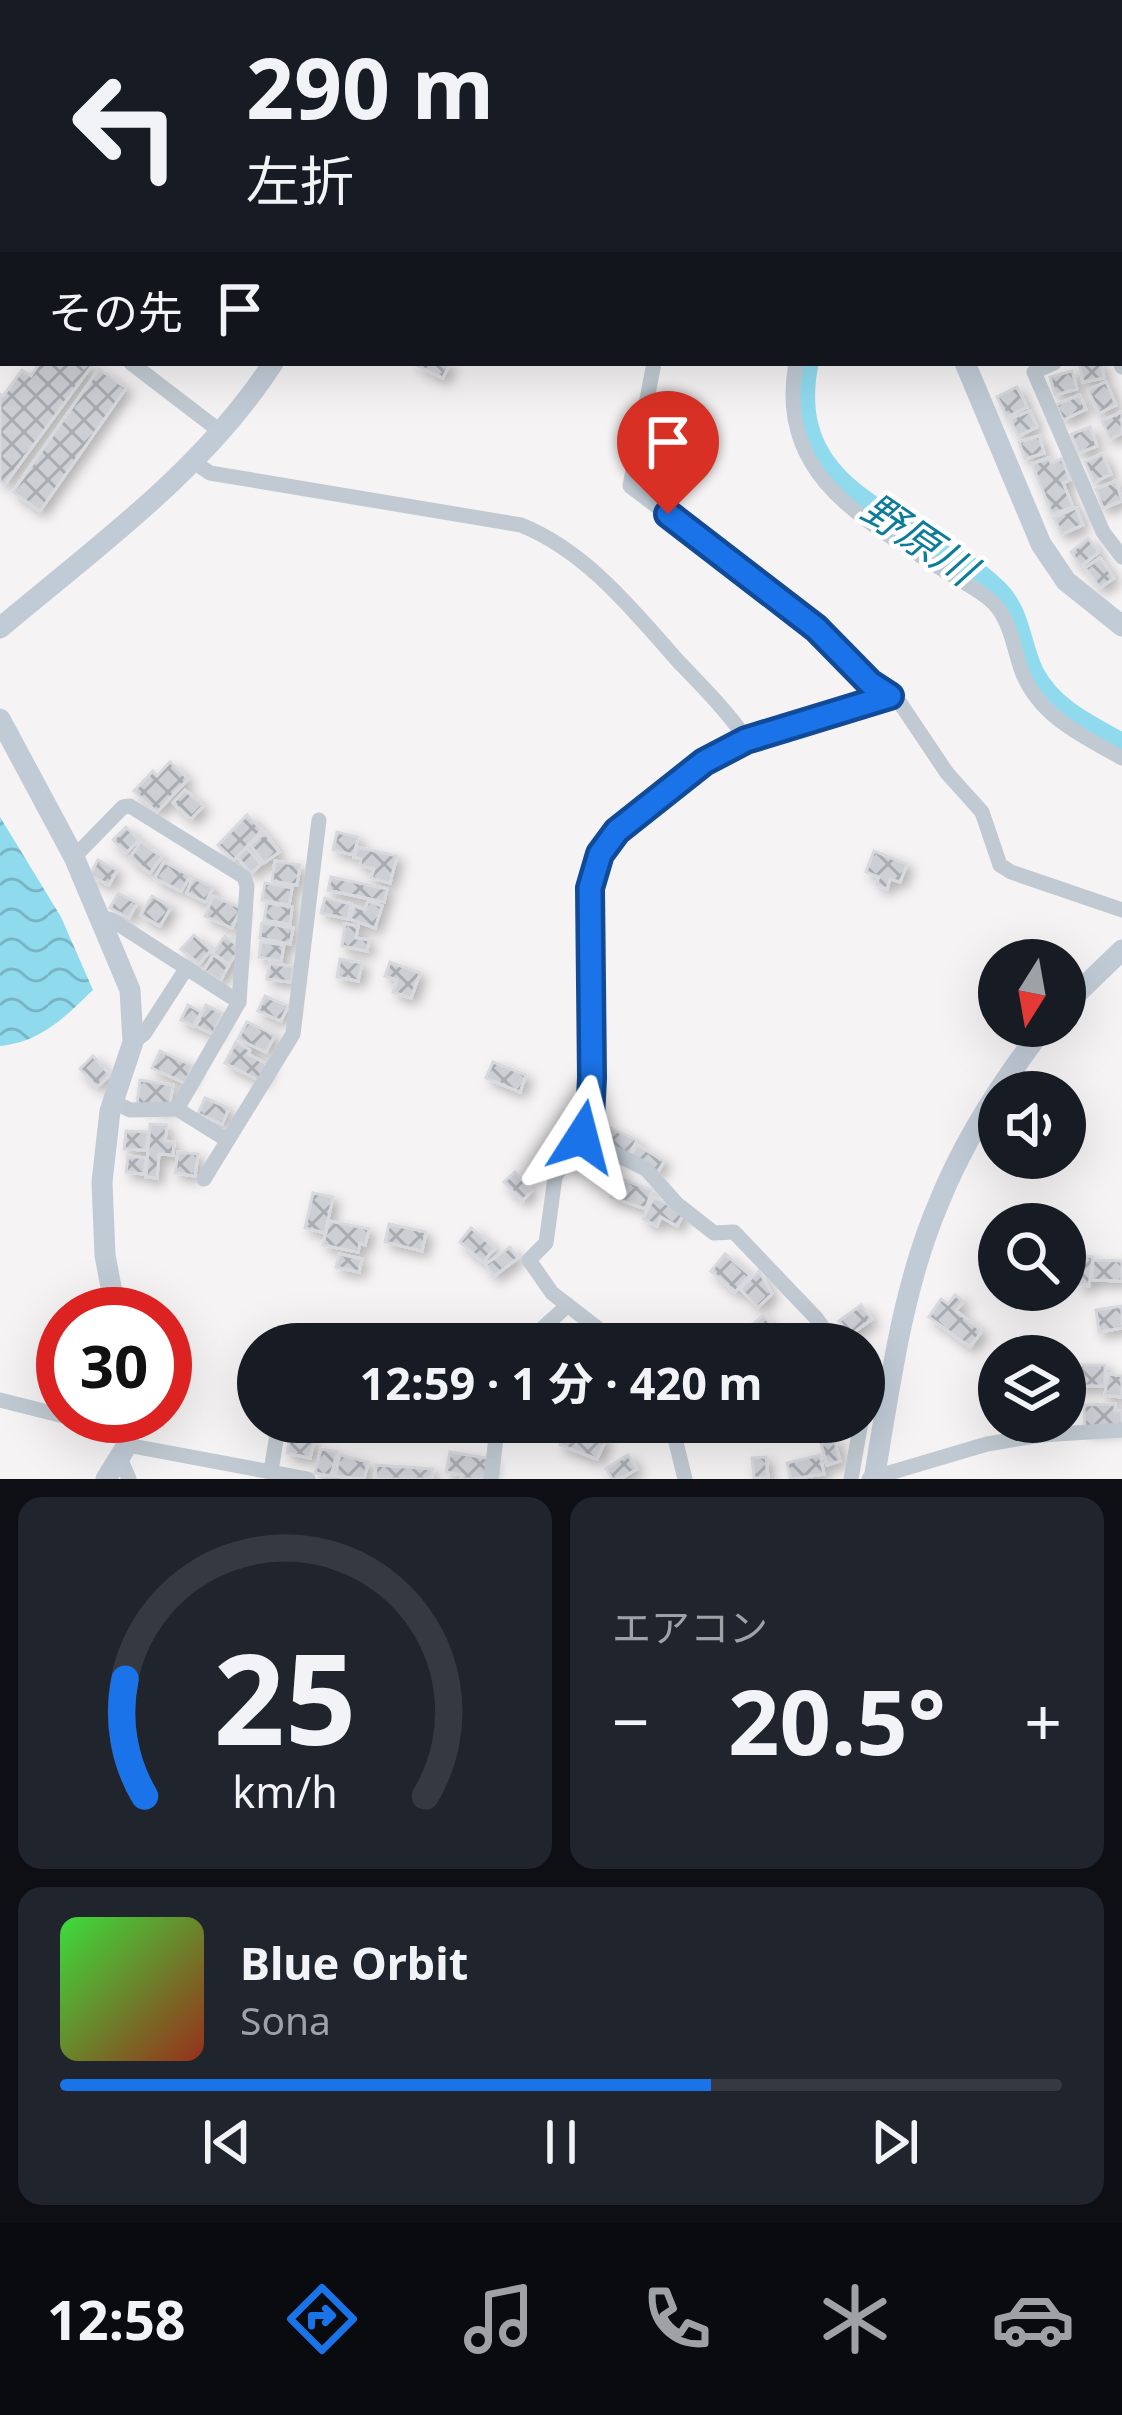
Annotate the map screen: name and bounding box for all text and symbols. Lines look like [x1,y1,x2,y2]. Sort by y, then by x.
text: 290 m [246,29,494,144]
icon: left [48,48,204,204]
text: 左折 [246,143,354,217]
icon: arrive [207,276,273,342]
text: その先 [48,281,183,342]
pin [617,391,719,514]
icon: arrive [635,409,701,475]
water label: 野原川 [852,479,991,599]
north arrow [978,939,1086,1047]
map controls [978,939,1086,1443]
button: sound [978,1071,1086,1179]
position arrow [519,1074,645,1200]
button: search [978,1203,1086,1311]
speed limit sign: 30 [36,1287,192,1443]
button: layers [978,1335,1086,1443]
text: 12:59 · 1 分 · 420 m [360,1352,762,1413]
text: エアコン [612,1600,768,1653]
text: 25 [214,1612,356,1782]
text: 20.5° [728,1659,946,1781]
text: − [612,1675,650,1765]
text: + [1024,1675,1062,1765]
text: km/h [232,1762,338,1821]
text: Blue Orbit [240,1932,468,1993]
text: Sona [240,1993,331,2046]
icon: previous [194,2109,260,2175]
icon: pause [528,2109,594,2175]
icon: next [862,2109,928,2175]
icon: directions [280,2277,364,2361]
icon: music [457,2277,541,2361]
icon: phone [635,2277,719,2361]
icon: climate [813,2277,897,2361]
icon: car [991,2277,1075,2361]
text: 12:58 [47,2282,186,2356]

